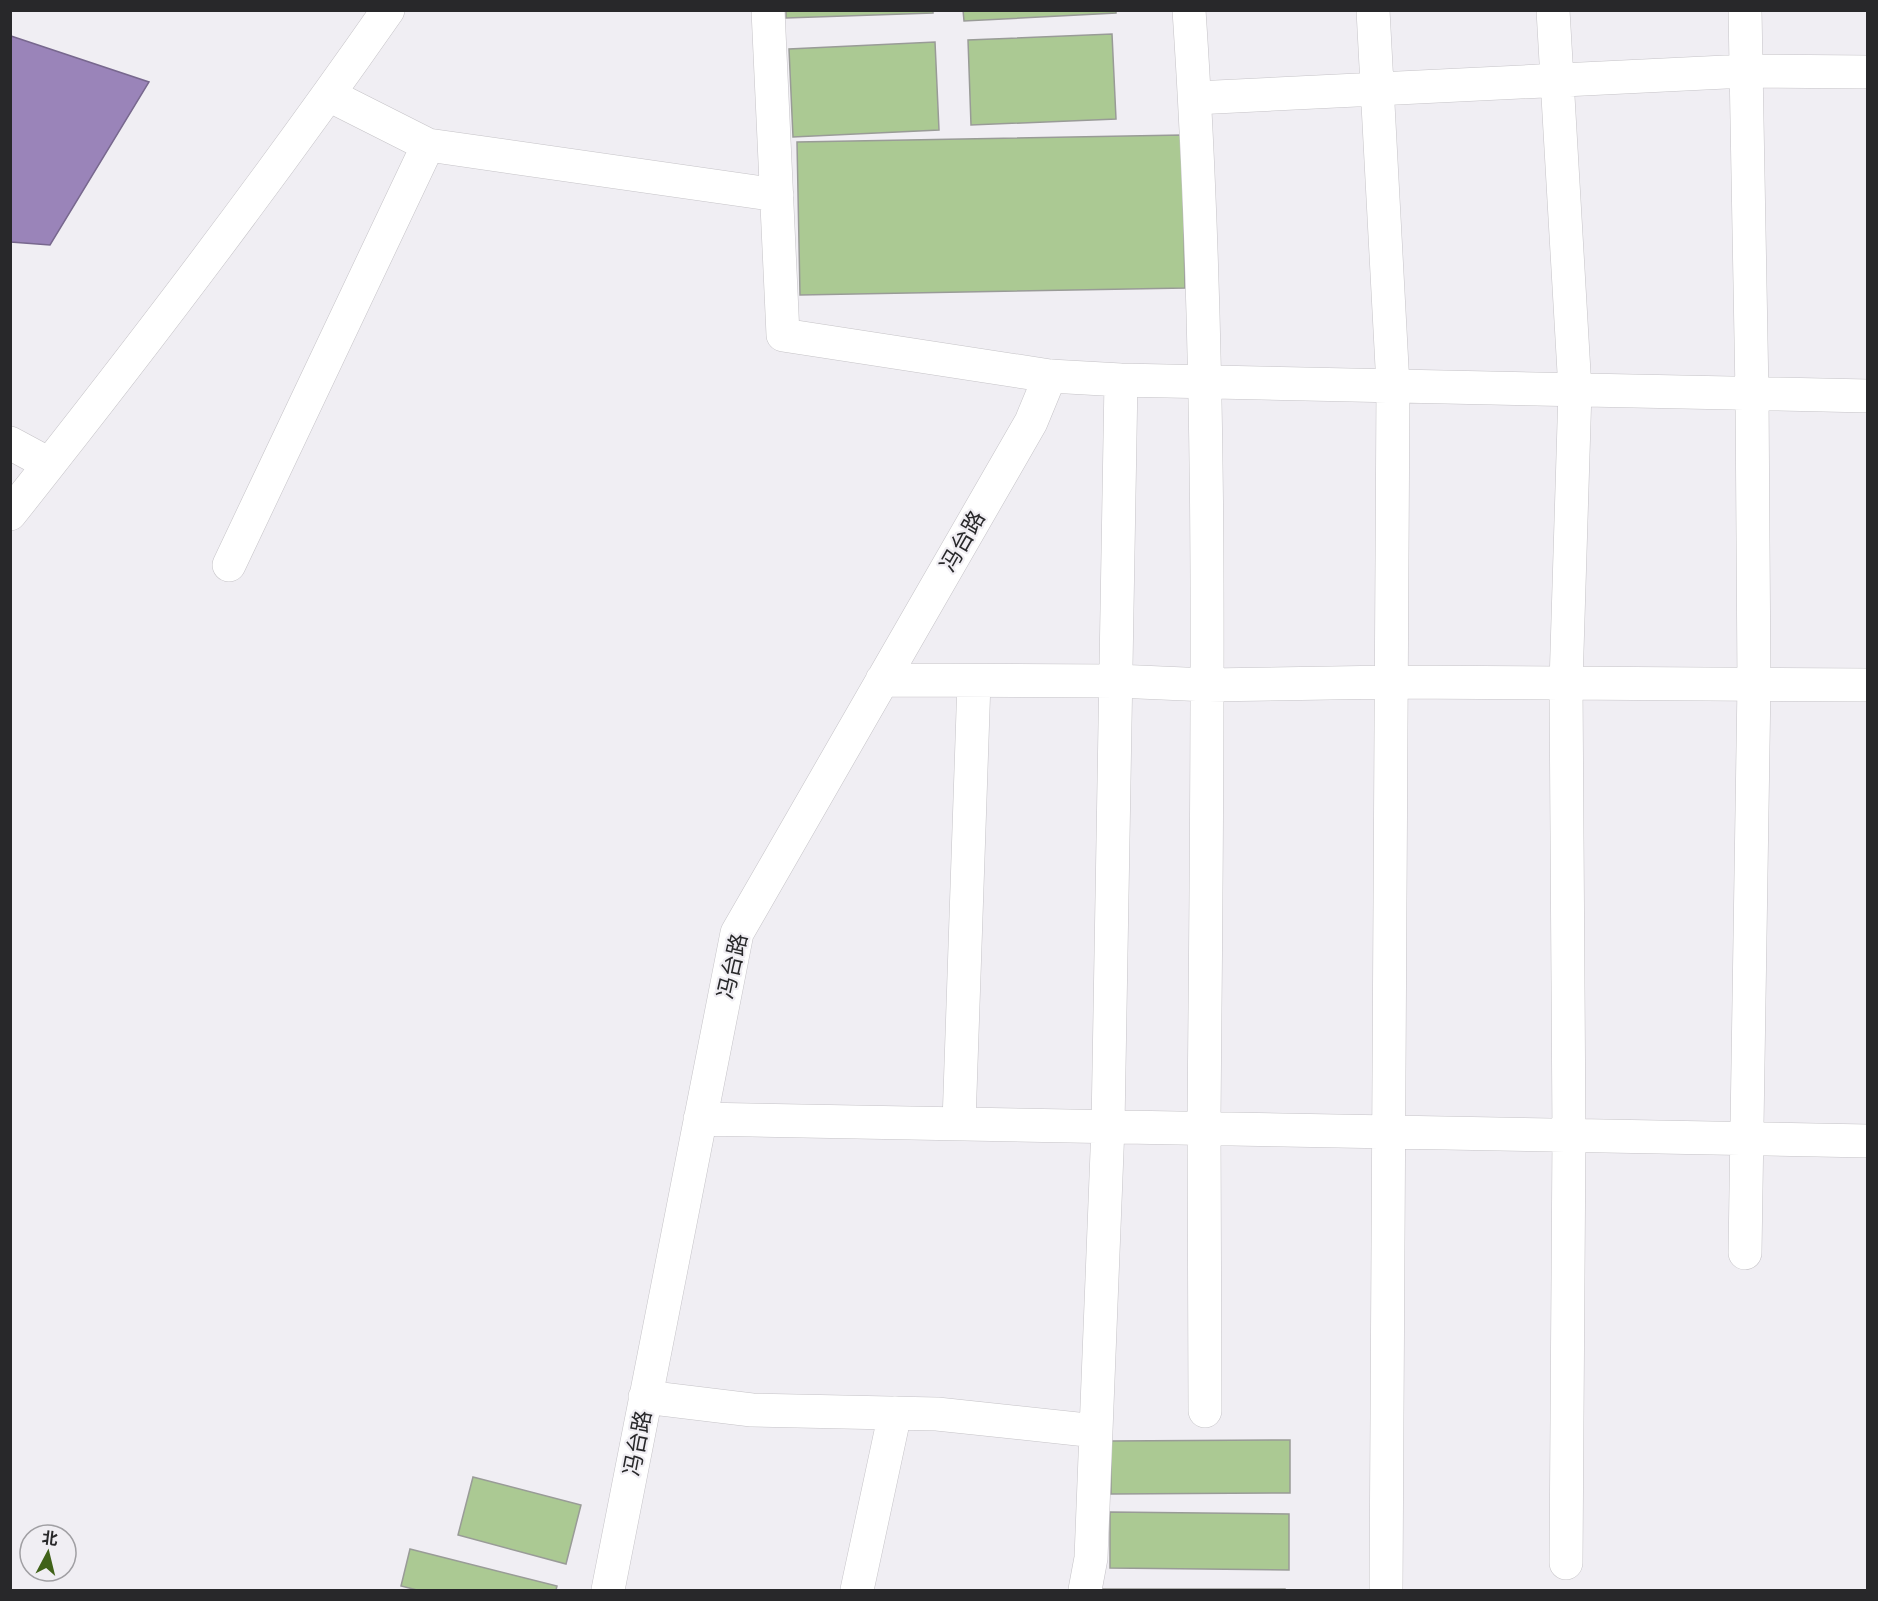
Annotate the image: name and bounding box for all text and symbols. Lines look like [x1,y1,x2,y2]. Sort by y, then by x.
street label: 冯台路 [933,505,991,577]
street label: 冯台路 [711,931,753,1001]
street label: 冯台路 [617,1408,657,1478]
north arrow [18,1523,78,1583]
text: 北 [41,1527,59,1549]

